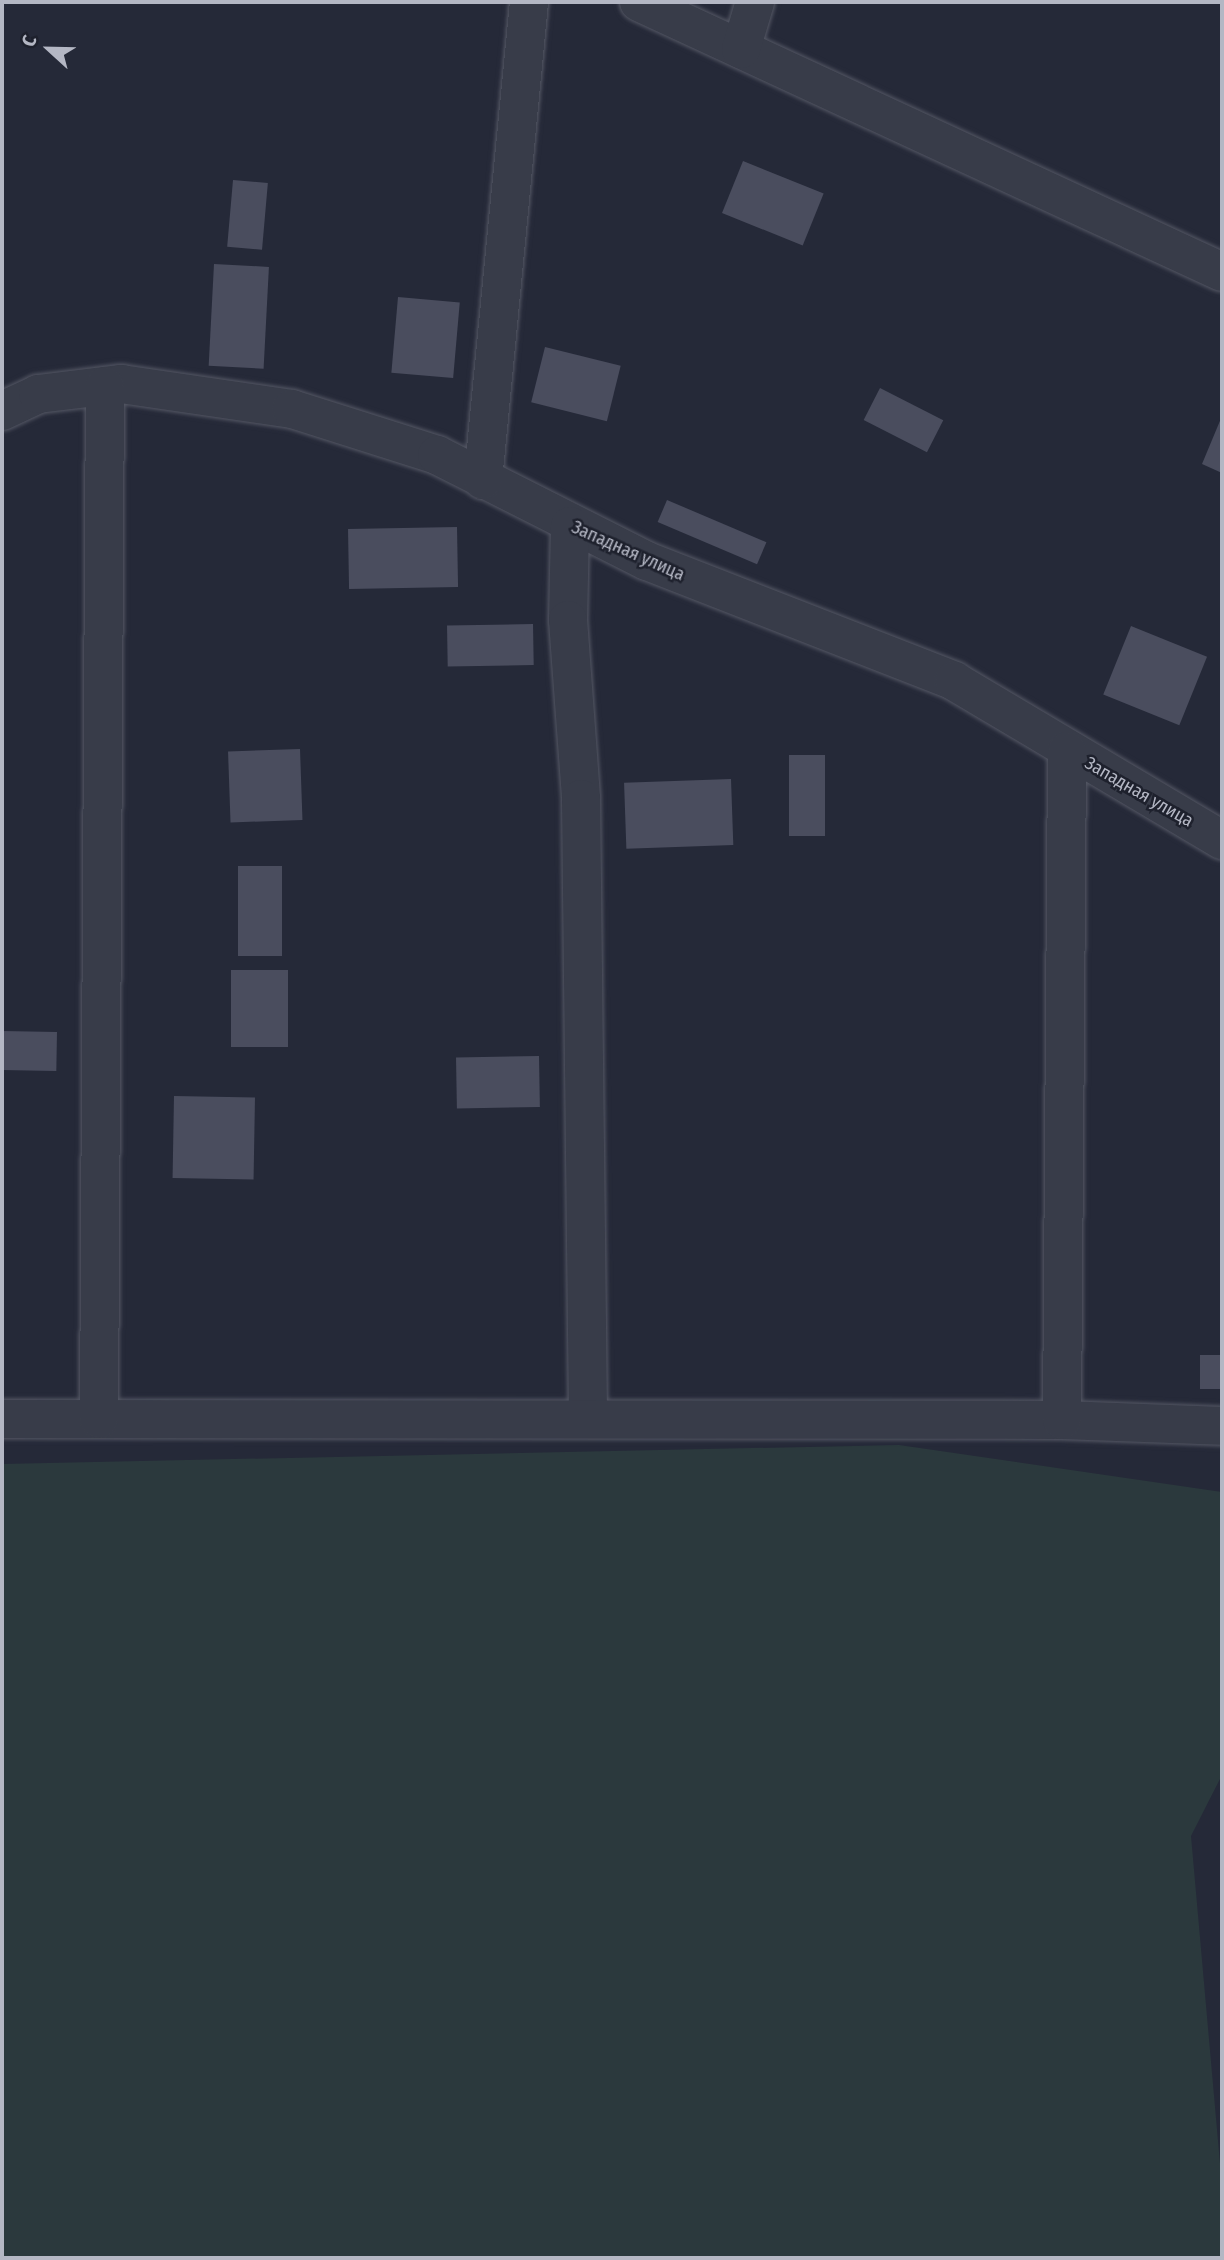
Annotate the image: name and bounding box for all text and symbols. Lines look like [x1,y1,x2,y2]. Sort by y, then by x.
north arrow [14,14,84,84]
text: С [17,32,42,50]
street label: Западная улица [568,516,688,586]
street label: Западная улица [1081,752,1197,832]

